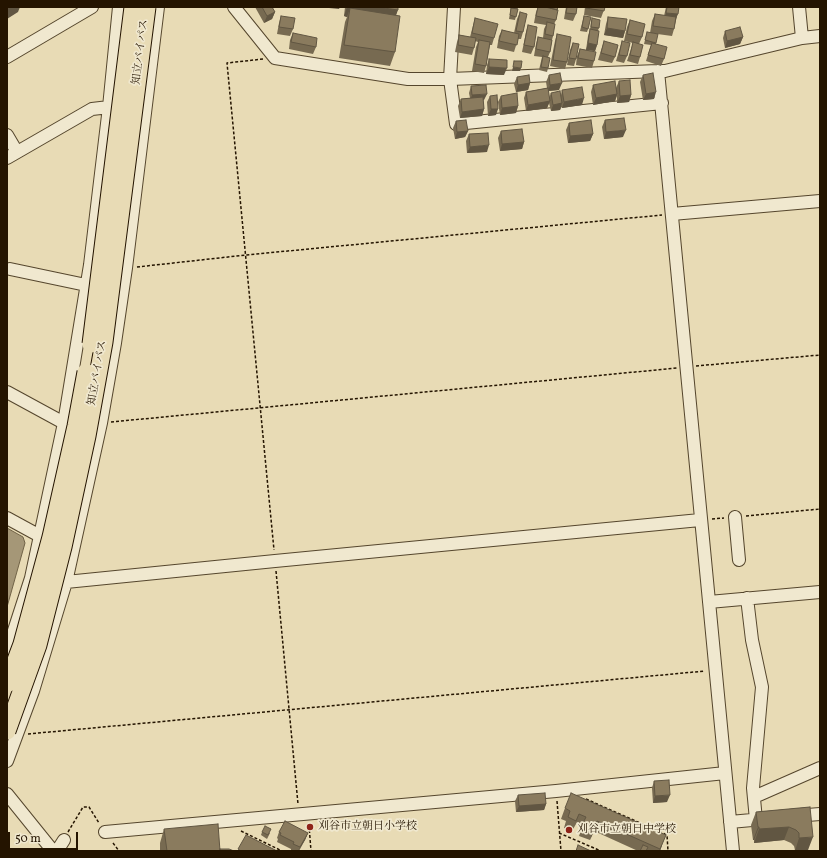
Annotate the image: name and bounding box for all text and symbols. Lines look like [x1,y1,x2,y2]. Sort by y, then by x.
street label: 知立バイパス [130,18,152,86]
street label: 知立バイパス [86,339,110,407]
place label: 刈谷市立朝日小学校 [318,820,417,834]
marker: 刈谷市立朝日小学校 [305,822,315,832]
place label: 刈谷市立朝日中学校 [577,823,676,837]
scale bar [10,824,80,850]
marker: 刈谷市立朝日中学校 [564,825,574,835]
text: 50 m [15,831,41,847]

